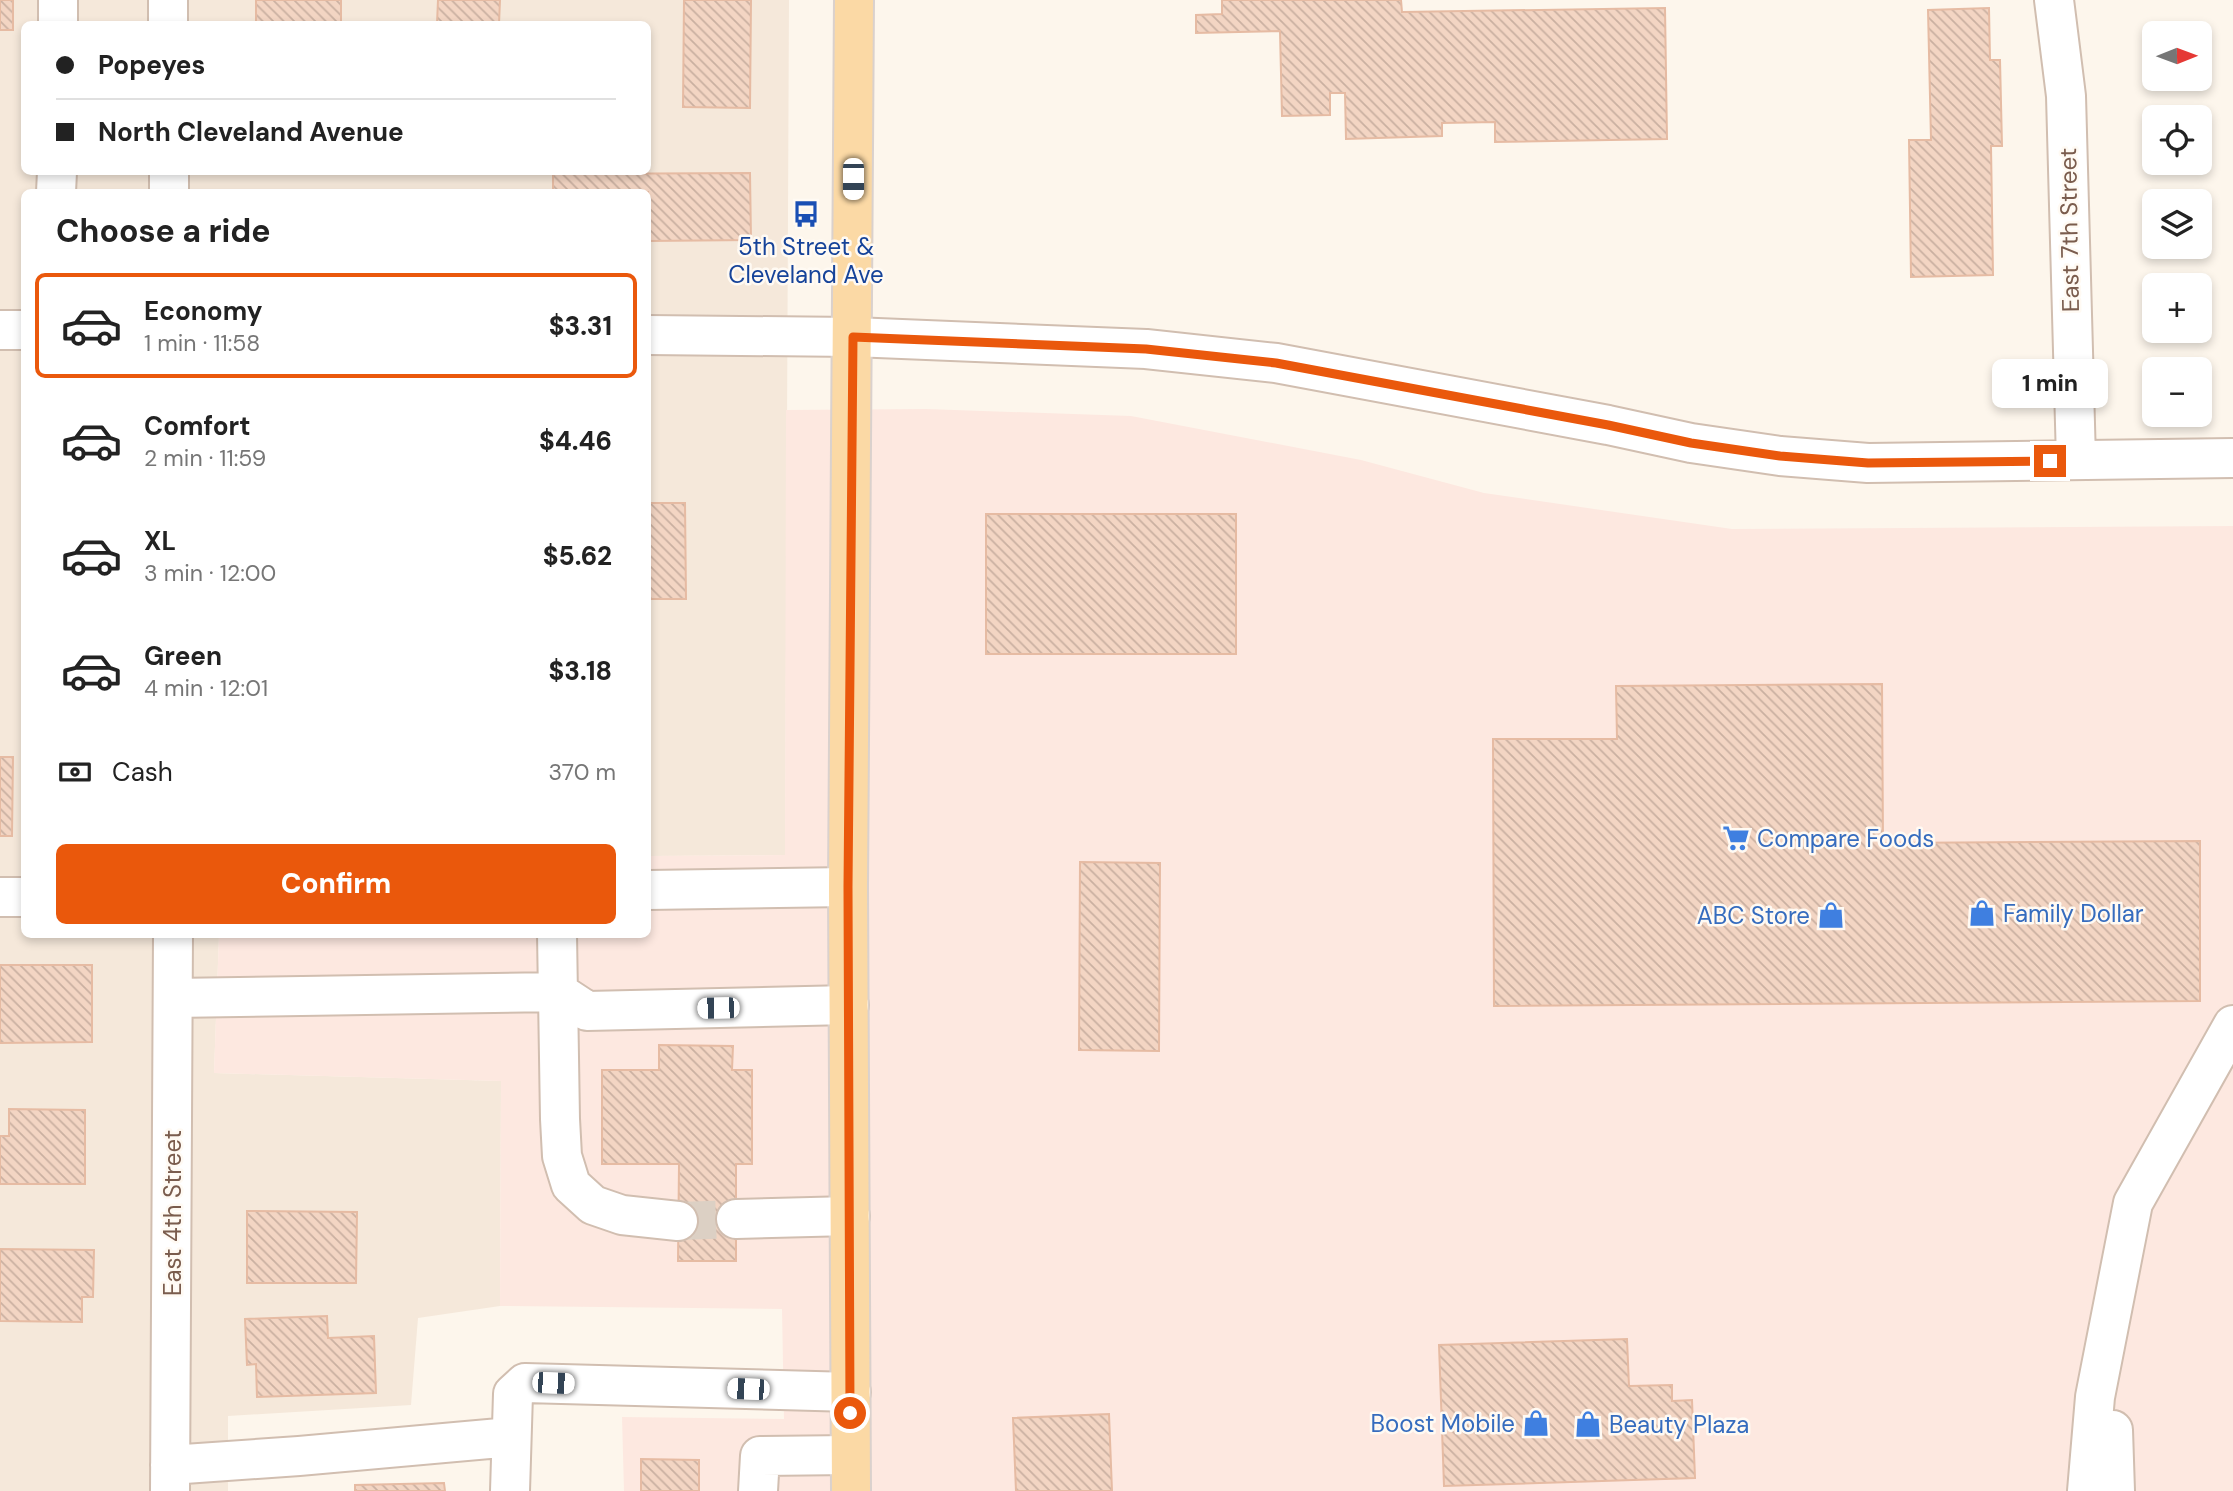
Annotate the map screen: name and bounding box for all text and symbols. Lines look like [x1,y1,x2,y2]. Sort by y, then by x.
north arrow [2142,21,2212,91]
map controls [2142,21,2212,427]
text: Popeyes [98,48,205,82]
button: locate [2142,105,2212,175]
text: North Cleveland Avenue [98,115,404,149]
street label: East 7th Street [2052,148,2086,312]
car [843,158,864,200]
button: layers [2142,189,2212,259]
bus stop icon: 5th Street & Cleveland Ave [791,199,821,229]
text: Choose a ride [56,210,271,252]
place label: 5th Street & Cleveland Ave [728,231,884,290]
button: + [2142,273,2212,343]
icon: car [60,294,123,357]
text: Economy [144,294,262,328]
text: $3.31 [549,309,612,343]
text: 1 min · 11:58 [144,328,260,358]
button: − [2142,357,2212,427]
callout: 1 min [1992,360,2108,408]
text: 1 min [2022,368,2078,398]
icon: car [60,409,123,472]
text: Comfort [144,409,250,443]
text: $4.46 [539,424,612,458]
text: 2 min · 11:59 [144,443,266,473]
route end [2034,445,2066,477]
icon: car [60,524,123,587]
text: XL [144,524,176,558]
text: $5.62 [543,539,612,573]
text: 3 min · 12:00 [144,558,276,588]
icon: car [60,639,123,702]
text: Green [144,639,222,673]
text: $3.18 [549,654,612,688]
text: 4 min · 12:01 [144,673,268,703]
icon: cash [56,753,94,791]
text: Cash [112,755,173,789]
text: 370 m [548,757,616,787]
supermarket icon: Compare Foods [1721,823,1751,853]
place label: Compare Foods [1757,823,1934,854]
button: Confirm [56,844,616,924]
shop icon: Family Dollar [1967,898,1997,928]
place label: Family Dollar [2003,898,2144,929]
place label: ABC Store [1697,900,1810,931]
shop icon: ABC Store [1816,900,1846,930]
car [697,997,740,1019]
street label: East 4th Street [157,1130,188,1296]
car [532,1372,575,1394]
car [727,1378,770,1400]
route start [834,1397,866,1429]
place label: Boost Mobile [1371,1408,1515,1439]
shop icon: Boost Mobile [1521,1408,1551,1438]
shop icon: Beauty Plaza [1573,1409,1603,1439]
place label: Beauty Plaza [1609,1409,1749,1440]

